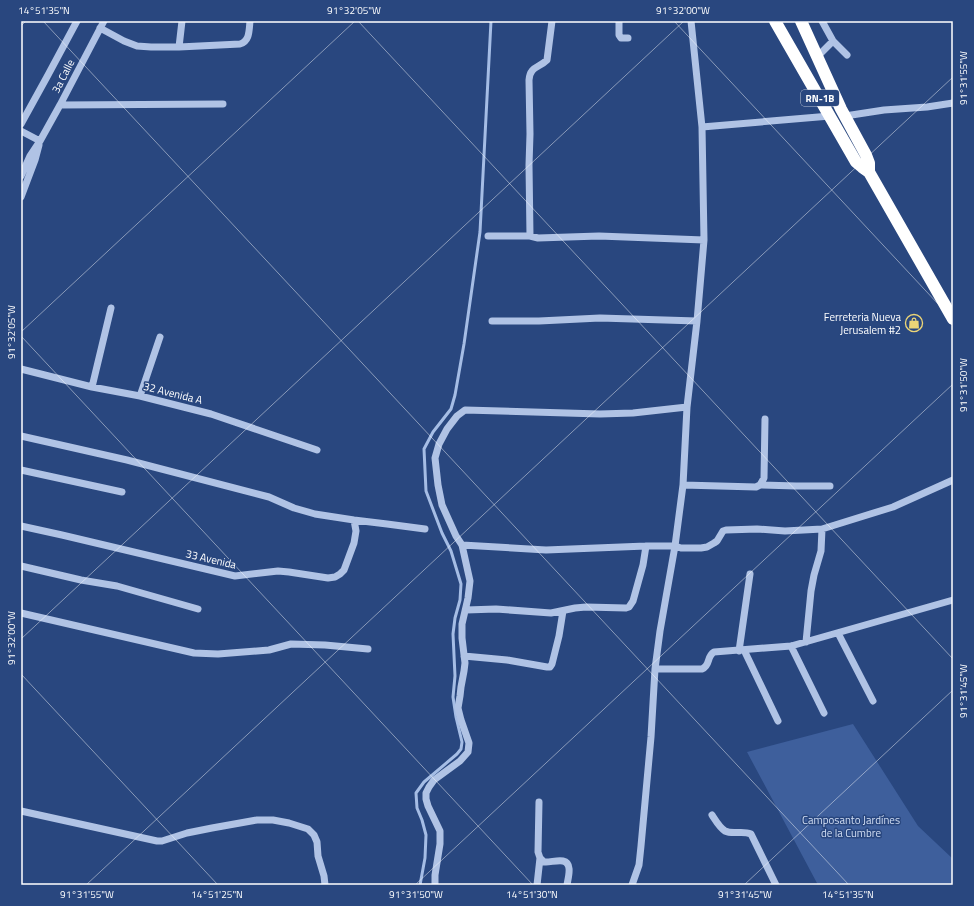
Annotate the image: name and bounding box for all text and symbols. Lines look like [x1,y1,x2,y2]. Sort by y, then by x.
text: 14°51'35"N [18,3,70,18]
text: 91°32'05"W [327,3,381,18]
text: 91°32'00"W [656,3,710,18]
text: 91°31'55"W [956,51,971,105]
street label: 3a Calle [48,56,79,96]
road number: RN-1B [801,90,839,106]
text: 91°32'05"W [4,305,19,359]
place label: Ferreteria Nueva Jerusalem #2 [824,309,901,338]
shop icon: Ferreteria Nueva Jerusalem #2 [904,313,924,333]
text: 91°31'50"W [956,358,971,412]
street label: 32 Avenida A [142,378,205,408]
street label: 33 Avenida [184,545,238,573]
text: 91°32'00"W [4,611,19,665]
text: 91°31'45"W [956,664,971,718]
park label: Camposanto Jardínes de la Cumbre [802,812,900,841]
text: 91°31'55"W [60,887,114,902]
text: 14°51'25"N [191,887,243,902]
text: 91°31'50"W [389,887,443,902]
text: 14°51'30"N [506,887,558,902]
text: 91°31'45"W [718,887,772,902]
text: 14°51'35"N [822,887,874,902]

